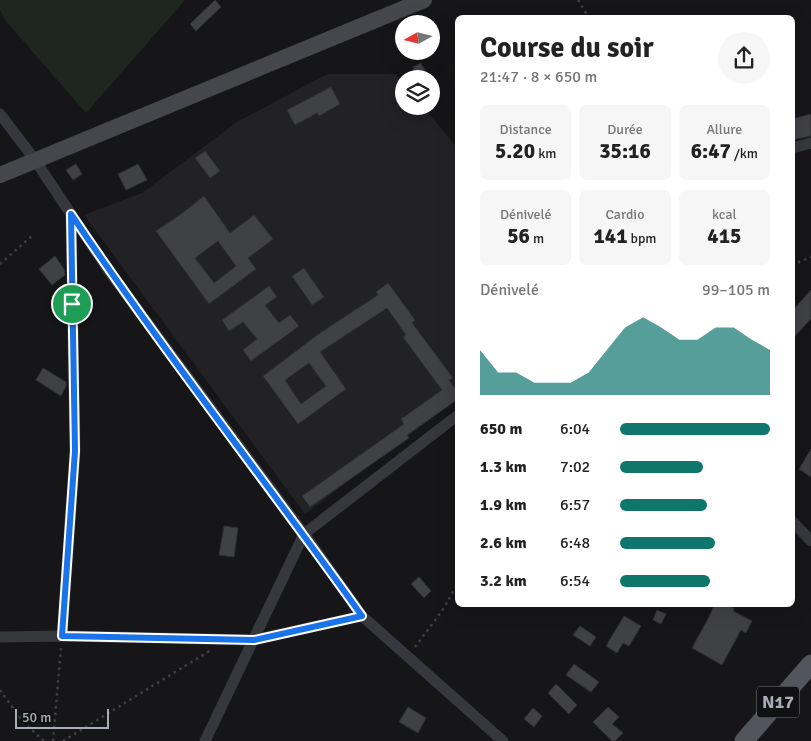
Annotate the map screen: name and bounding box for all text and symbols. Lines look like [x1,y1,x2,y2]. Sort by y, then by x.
north arrow [395,15,440,60]
map controls [395,15,440,115]
text: Course du soir [480,31,654,65]
button: share [718,32,770,84]
text: 21:47 · 8 × 650 m [480,67,597,87]
button: layers [395,70,440,115]
text: Distance [500,121,552,138]
text: Durée [607,121,643,138]
text: Allure [706,121,742,138]
text: 5.20 [495,138,535,164]
text: 35:16 [599,138,651,164]
text: 6:47 [691,138,731,164]
text: km [535,145,556,162]
text: /km [731,145,758,162]
text: Dénivelé [500,206,551,223]
text: Cardio [606,206,644,223]
text: kcal [712,206,737,223]
text: 56 [507,223,530,249]
text: 141 [593,223,627,249]
text: 415 [707,223,741,249]
text: m [530,230,544,247]
text: bpm [627,230,657,247]
text: Dénivelé [480,280,539,300]
text: 99–105 m [702,280,770,300]
pin [51,283,93,325]
icon: arrive [58,290,86,318]
text: 650 m [480,419,522,439]
text: 6:04 [560,419,590,439]
text: 1.3 km [480,457,527,477]
text: 7:02 [560,457,590,477]
text: 1.9 km [480,495,527,515]
text: 6:57 [560,495,590,515]
text: 2.6 km [480,533,527,553]
text: 6:48 [560,533,590,553]
text: 3.2 km [480,571,527,591]
text: 6:54 [560,571,590,591]
road number: N17 [757,686,799,718]
scale bar [15,706,109,729]
text: 50 m [22,709,51,726]

